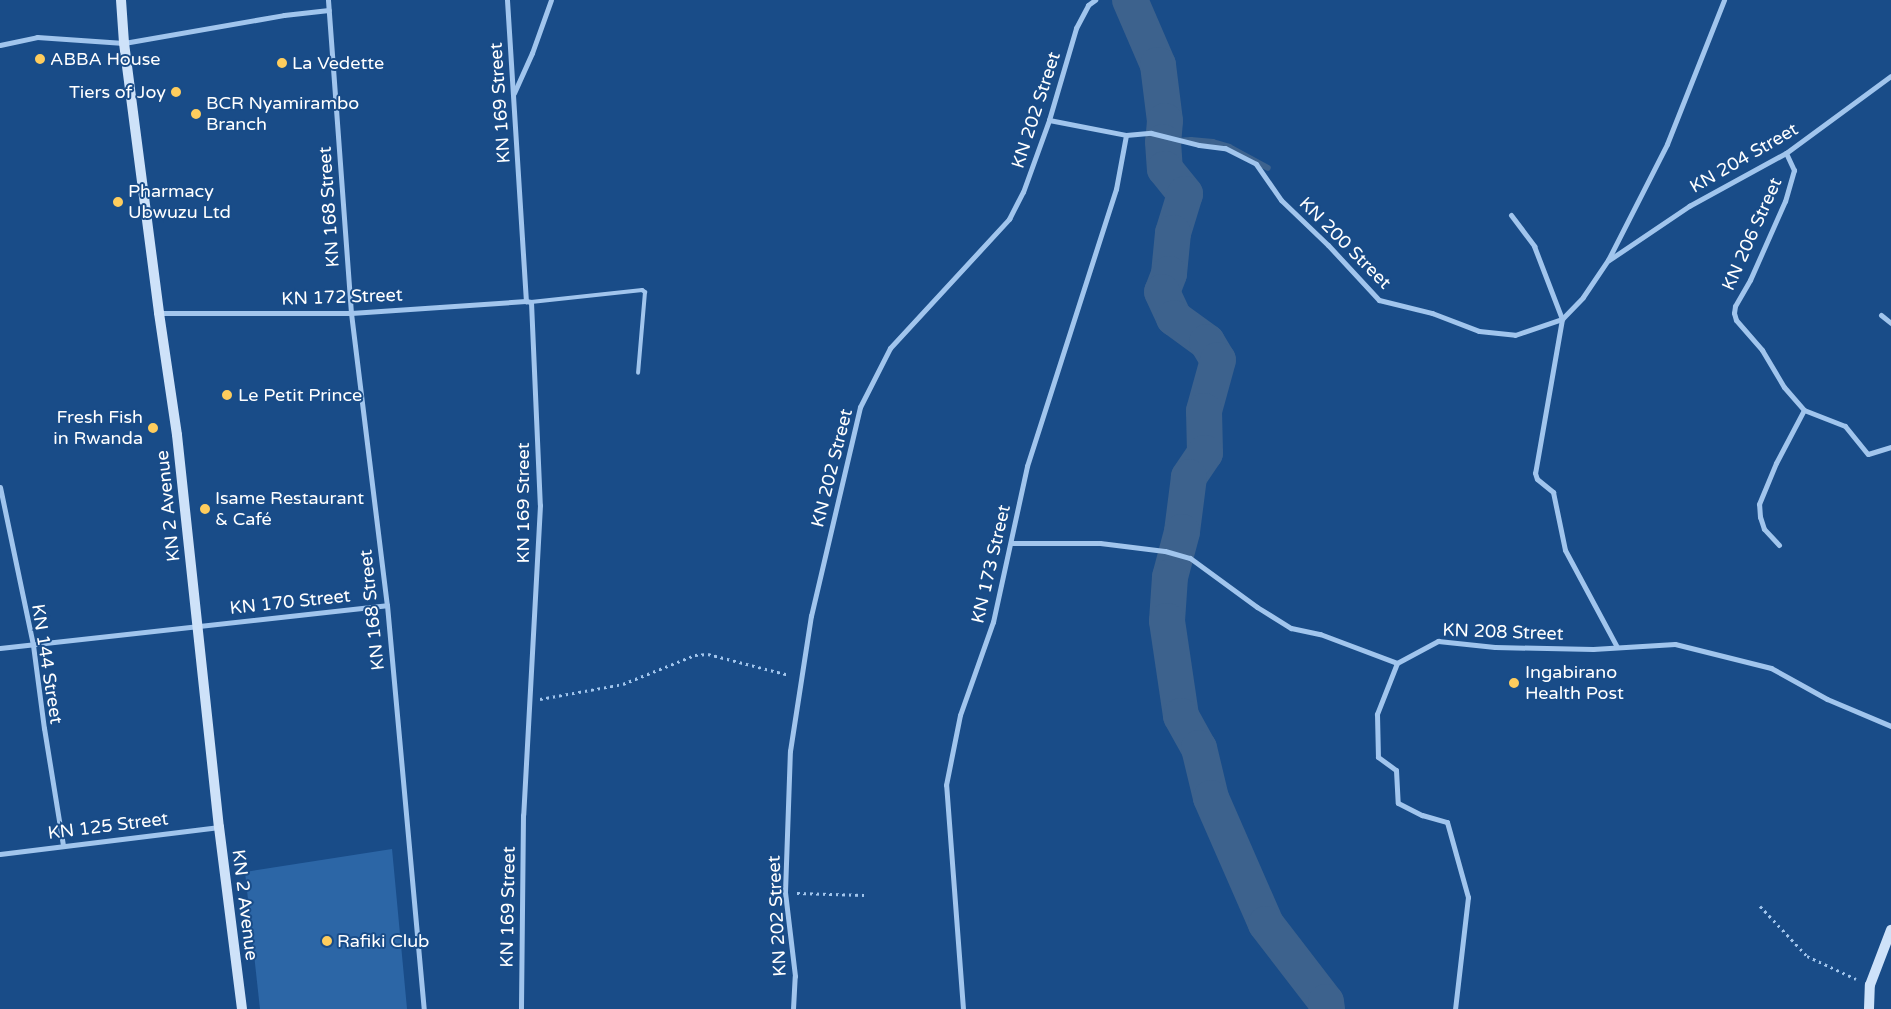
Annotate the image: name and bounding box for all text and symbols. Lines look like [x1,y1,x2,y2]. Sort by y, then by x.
street label: KN 169 Street [485,42,515,164]
place label: ABBA House [50,48,161,70]
street label: KN 202 Street [1007,49,1065,171]
place label: La Vedette [292,52,384,74]
marker: ABBA House [34,53,46,65]
marker: La Vedette [276,57,288,69]
place label: Tiers of Joy [69,81,166,103]
marker: Tiers of Joy [170,86,182,98]
place label: BCR Nyamirambo Branch [206,93,359,136]
marker: BCR Nyamirambo Branch [190,108,202,120]
street label: KN 204 Street [1686,118,1802,198]
street label: KN 168 Street [314,146,344,268]
street label: KN 206 Street [1717,174,1787,294]
place label: Pharmacy Ubwuzu Ltd [128,181,231,223]
street label: KN 200 Street [1295,193,1395,293]
marker: Pharmacy Ubwuzu Ltd [112,196,124,208]
street label: KN 172 Street [281,284,403,310]
place label: Le Petit Prince [238,384,362,406]
marker: Le Petit Prince [220,388,234,402]
place label: Fresh Fish in Rwanda [53,407,143,449]
street label: KN 202 Street [807,407,857,529]
marker: Fresh Fish in Rwanda [147,422,159,434]
street label: KN 169 Street [512,442,534,564]
street label: KN 2 Avenue [151,449,185,563]
place label: Isame Restaurant & Café [215,488,364,530]
marker: Isame Restaurant & Café [199,503,211,515]
street label: KN 173 Street [967,503,1015,625]
street label: KN 168 Street [355,549,389,671]
street label: KN 170 Street [229,585,351,619]
street label: KN 144 Street [27,602,67,726]
street label: KN 208 Street [1442,619,1564,645]
place label: Ingabirano Health Post [1525,662,1624,704]
marker: Ingabirano Health Post [1507,676,1521,690]
street label: KN 125 Street [47,808,169,844]
street label: KN 169 Street [496,846,520,968]
street label: KN 2 Avenue [227,848,263,962]
street label: KN 202 Street [763,855,791,977]
place label: Rafiki Club [337,930,429,952]
marker: Rafiki Club [321,935,333,947]

